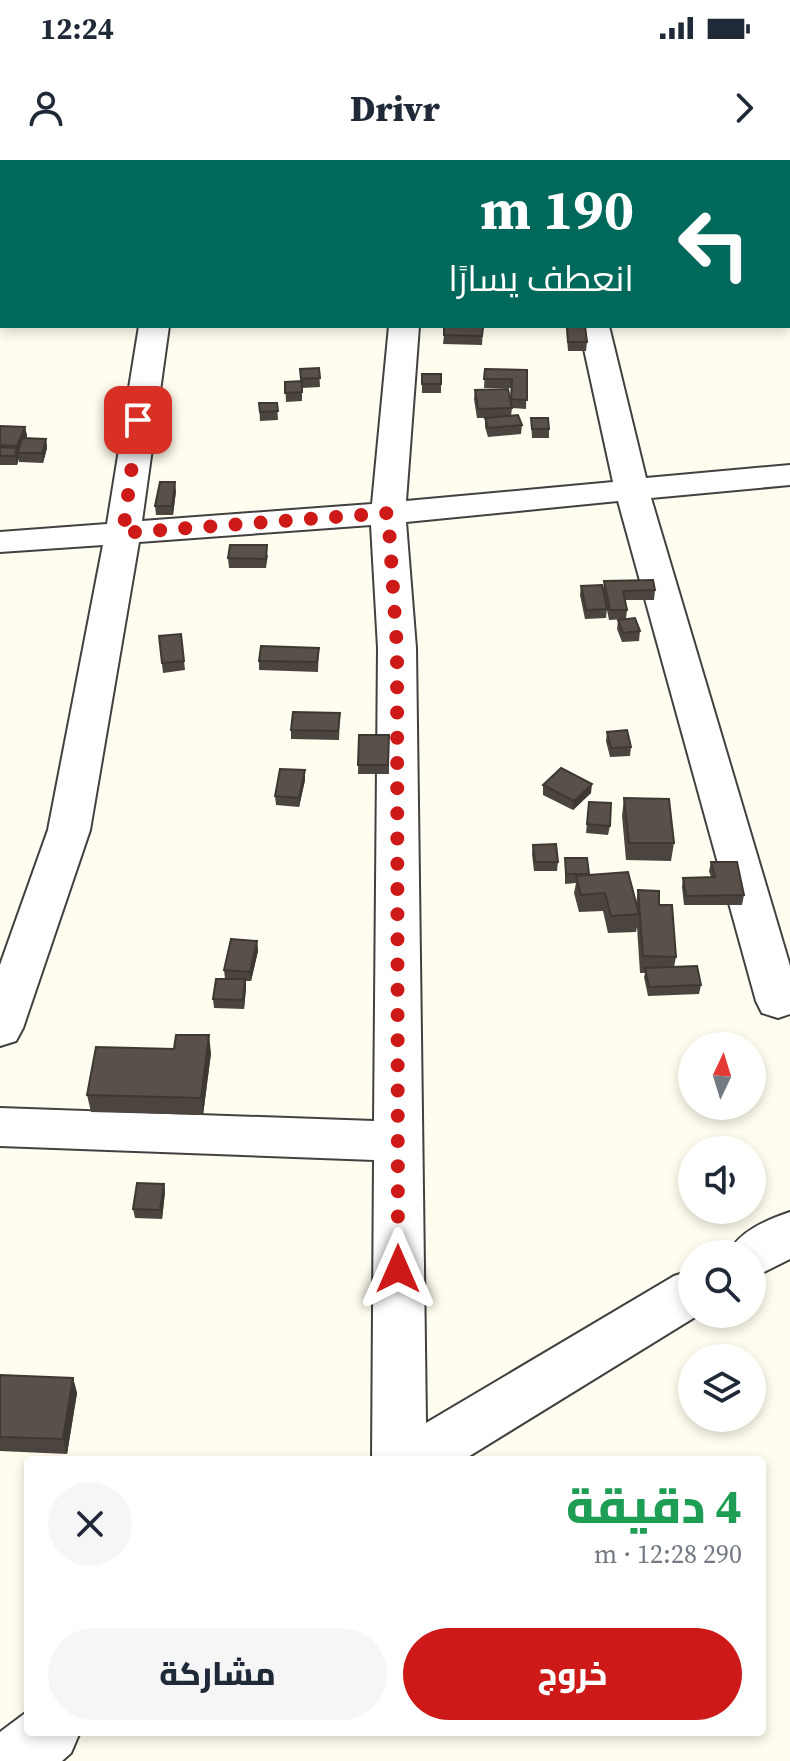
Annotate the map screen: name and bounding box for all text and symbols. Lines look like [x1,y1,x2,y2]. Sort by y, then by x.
text: 12:24 [40,8,114,49]
text: Drivr [350,84,440,133]
icon: person [24,86,68,130]
icon: forward [722,86,766,130]
text: 190 m [480,171,634,248]
icon: left [662,192,766,296]
text: انعطف يسارًا [448,254,634,303]
pin [104,386,172,454]
icon: arrive [116,398,160,442]
north arrow [678,1032,766,1120]
map controls [678,1032,766,1432]
button: sound [678,1136,766,1224]
position arrow [356,1227,440,1311]
button: search [678,1240,766,1328]
button: layers [678,1344,766,1432]
text: 4 دقيقة [566,1473,742,1539]
button: close [48,1482,132,1566]
text: 290 m · 12:28 [594,1536,742,1572]
button: مشاركة [48,1628,387,1720]
button: خروج [403,1628,742,1720]

